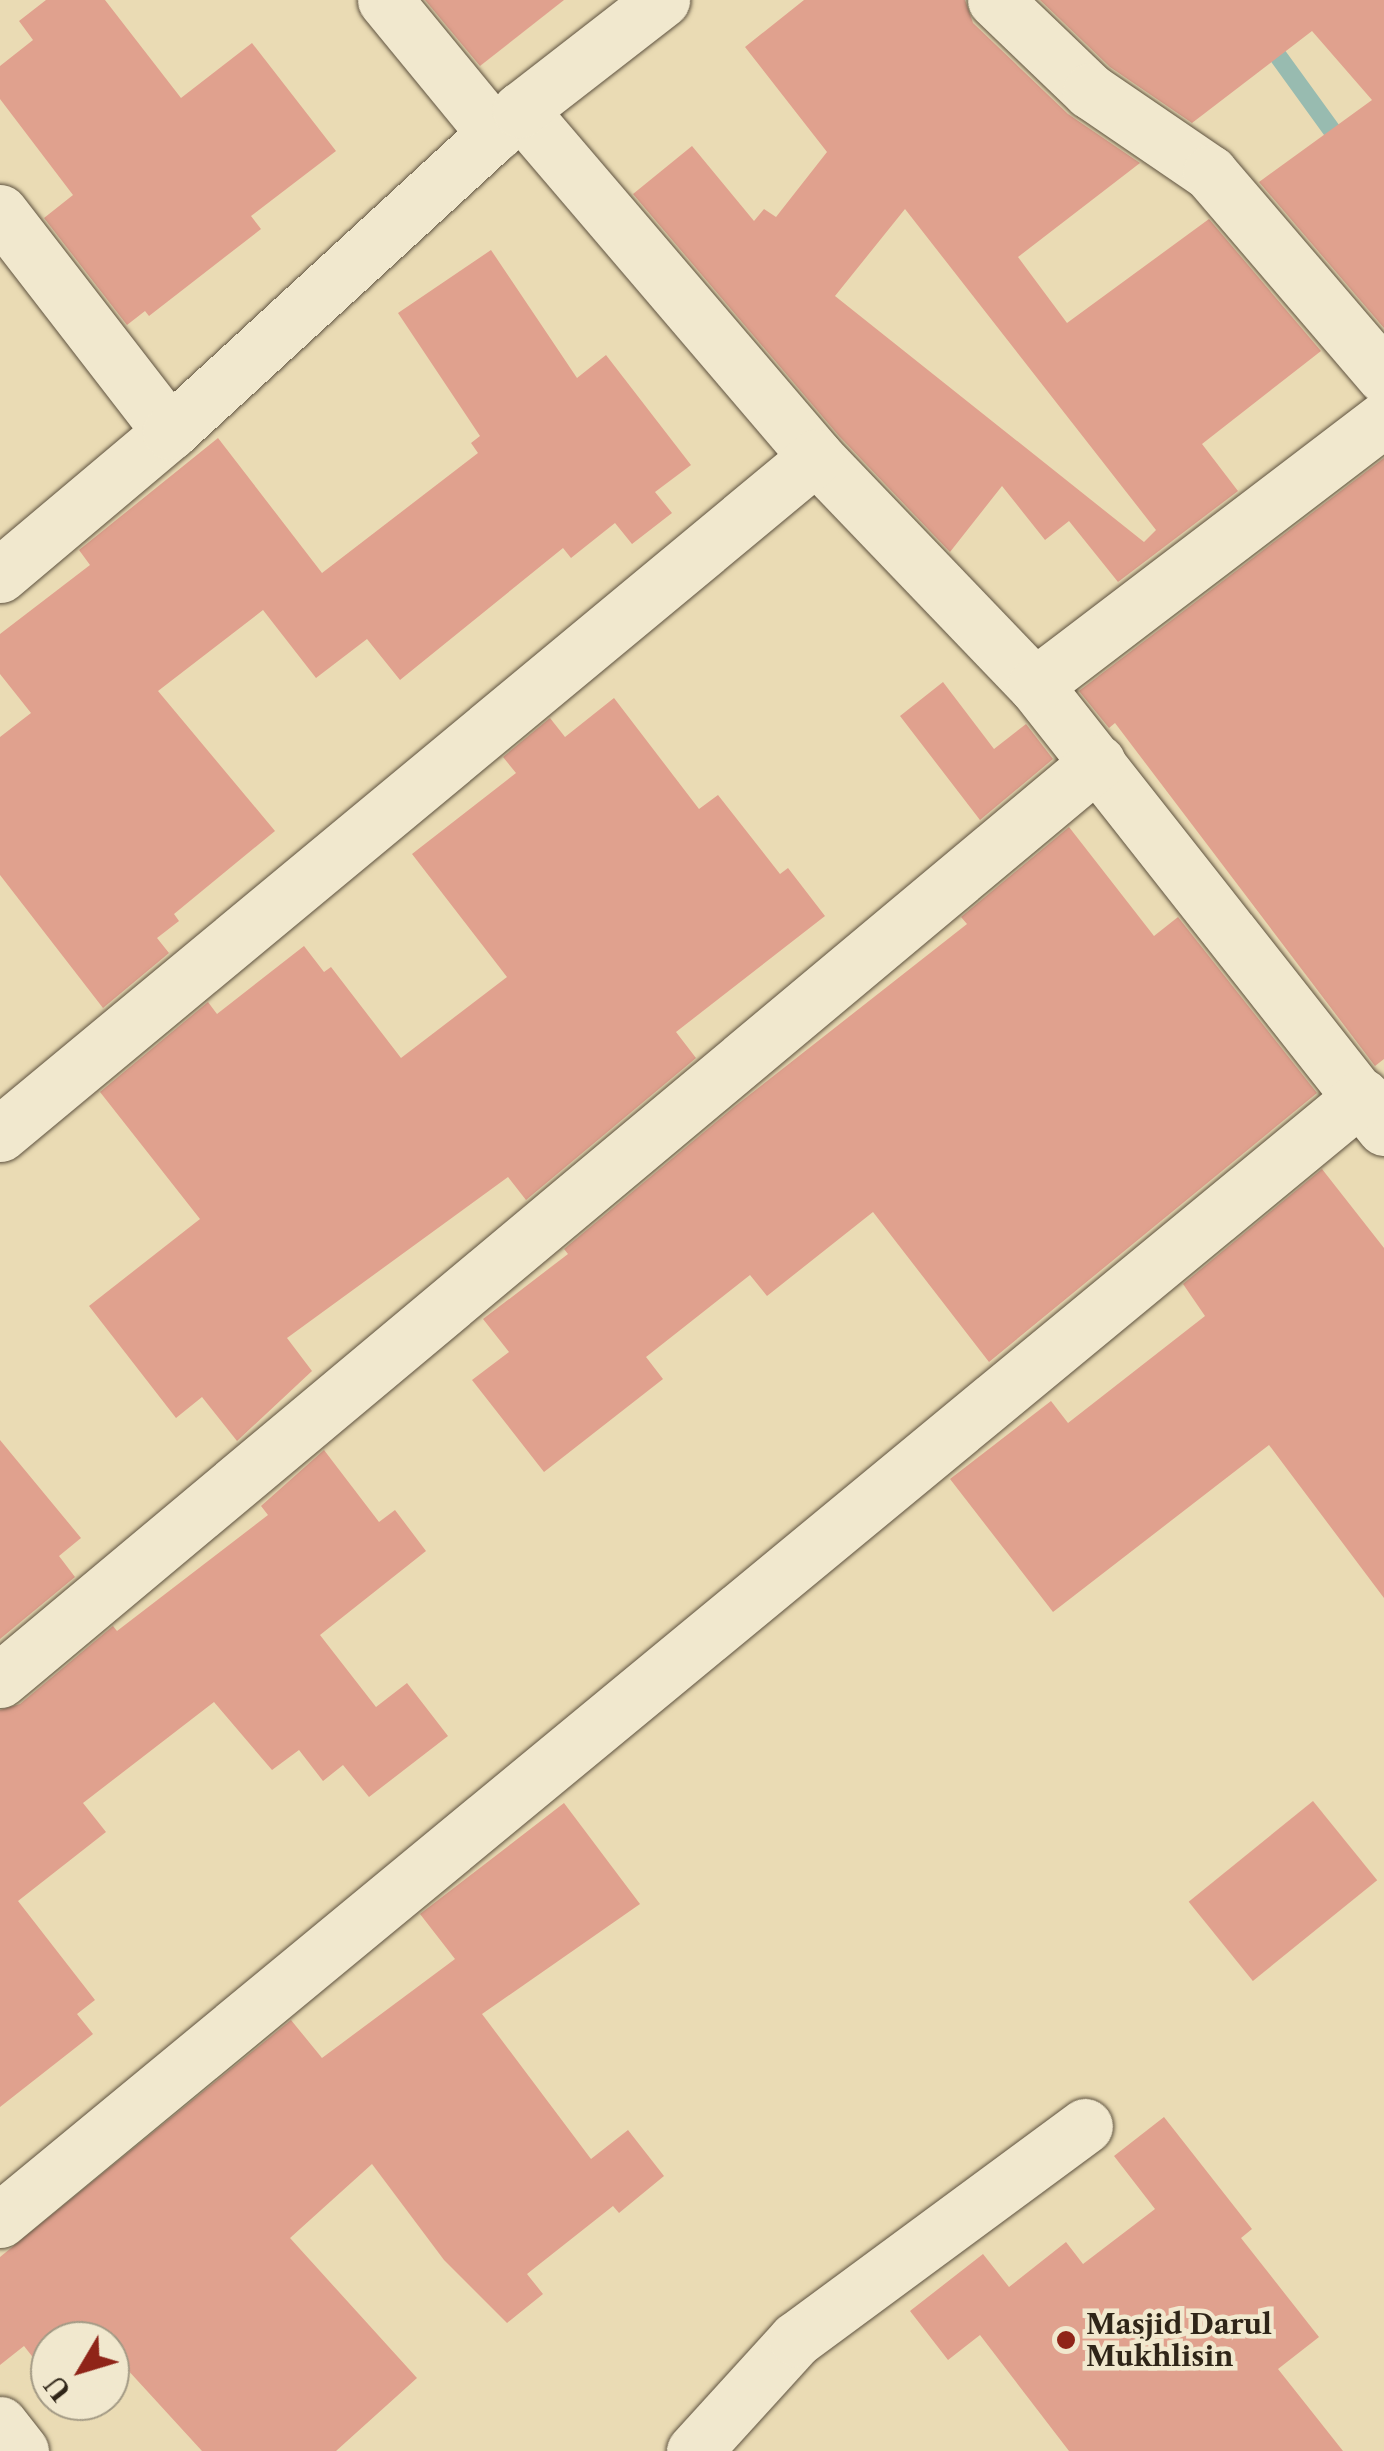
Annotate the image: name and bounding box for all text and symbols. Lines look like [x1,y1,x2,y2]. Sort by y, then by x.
place label: Masjid Darul Mukhlisin [1086,2307,1272,2373]
north arrow [30,2321,130,2421]
marker: Masjid Darul Mukhlisin [1055,2329,1077,2351]
text: U [38,2369,78,2408]

